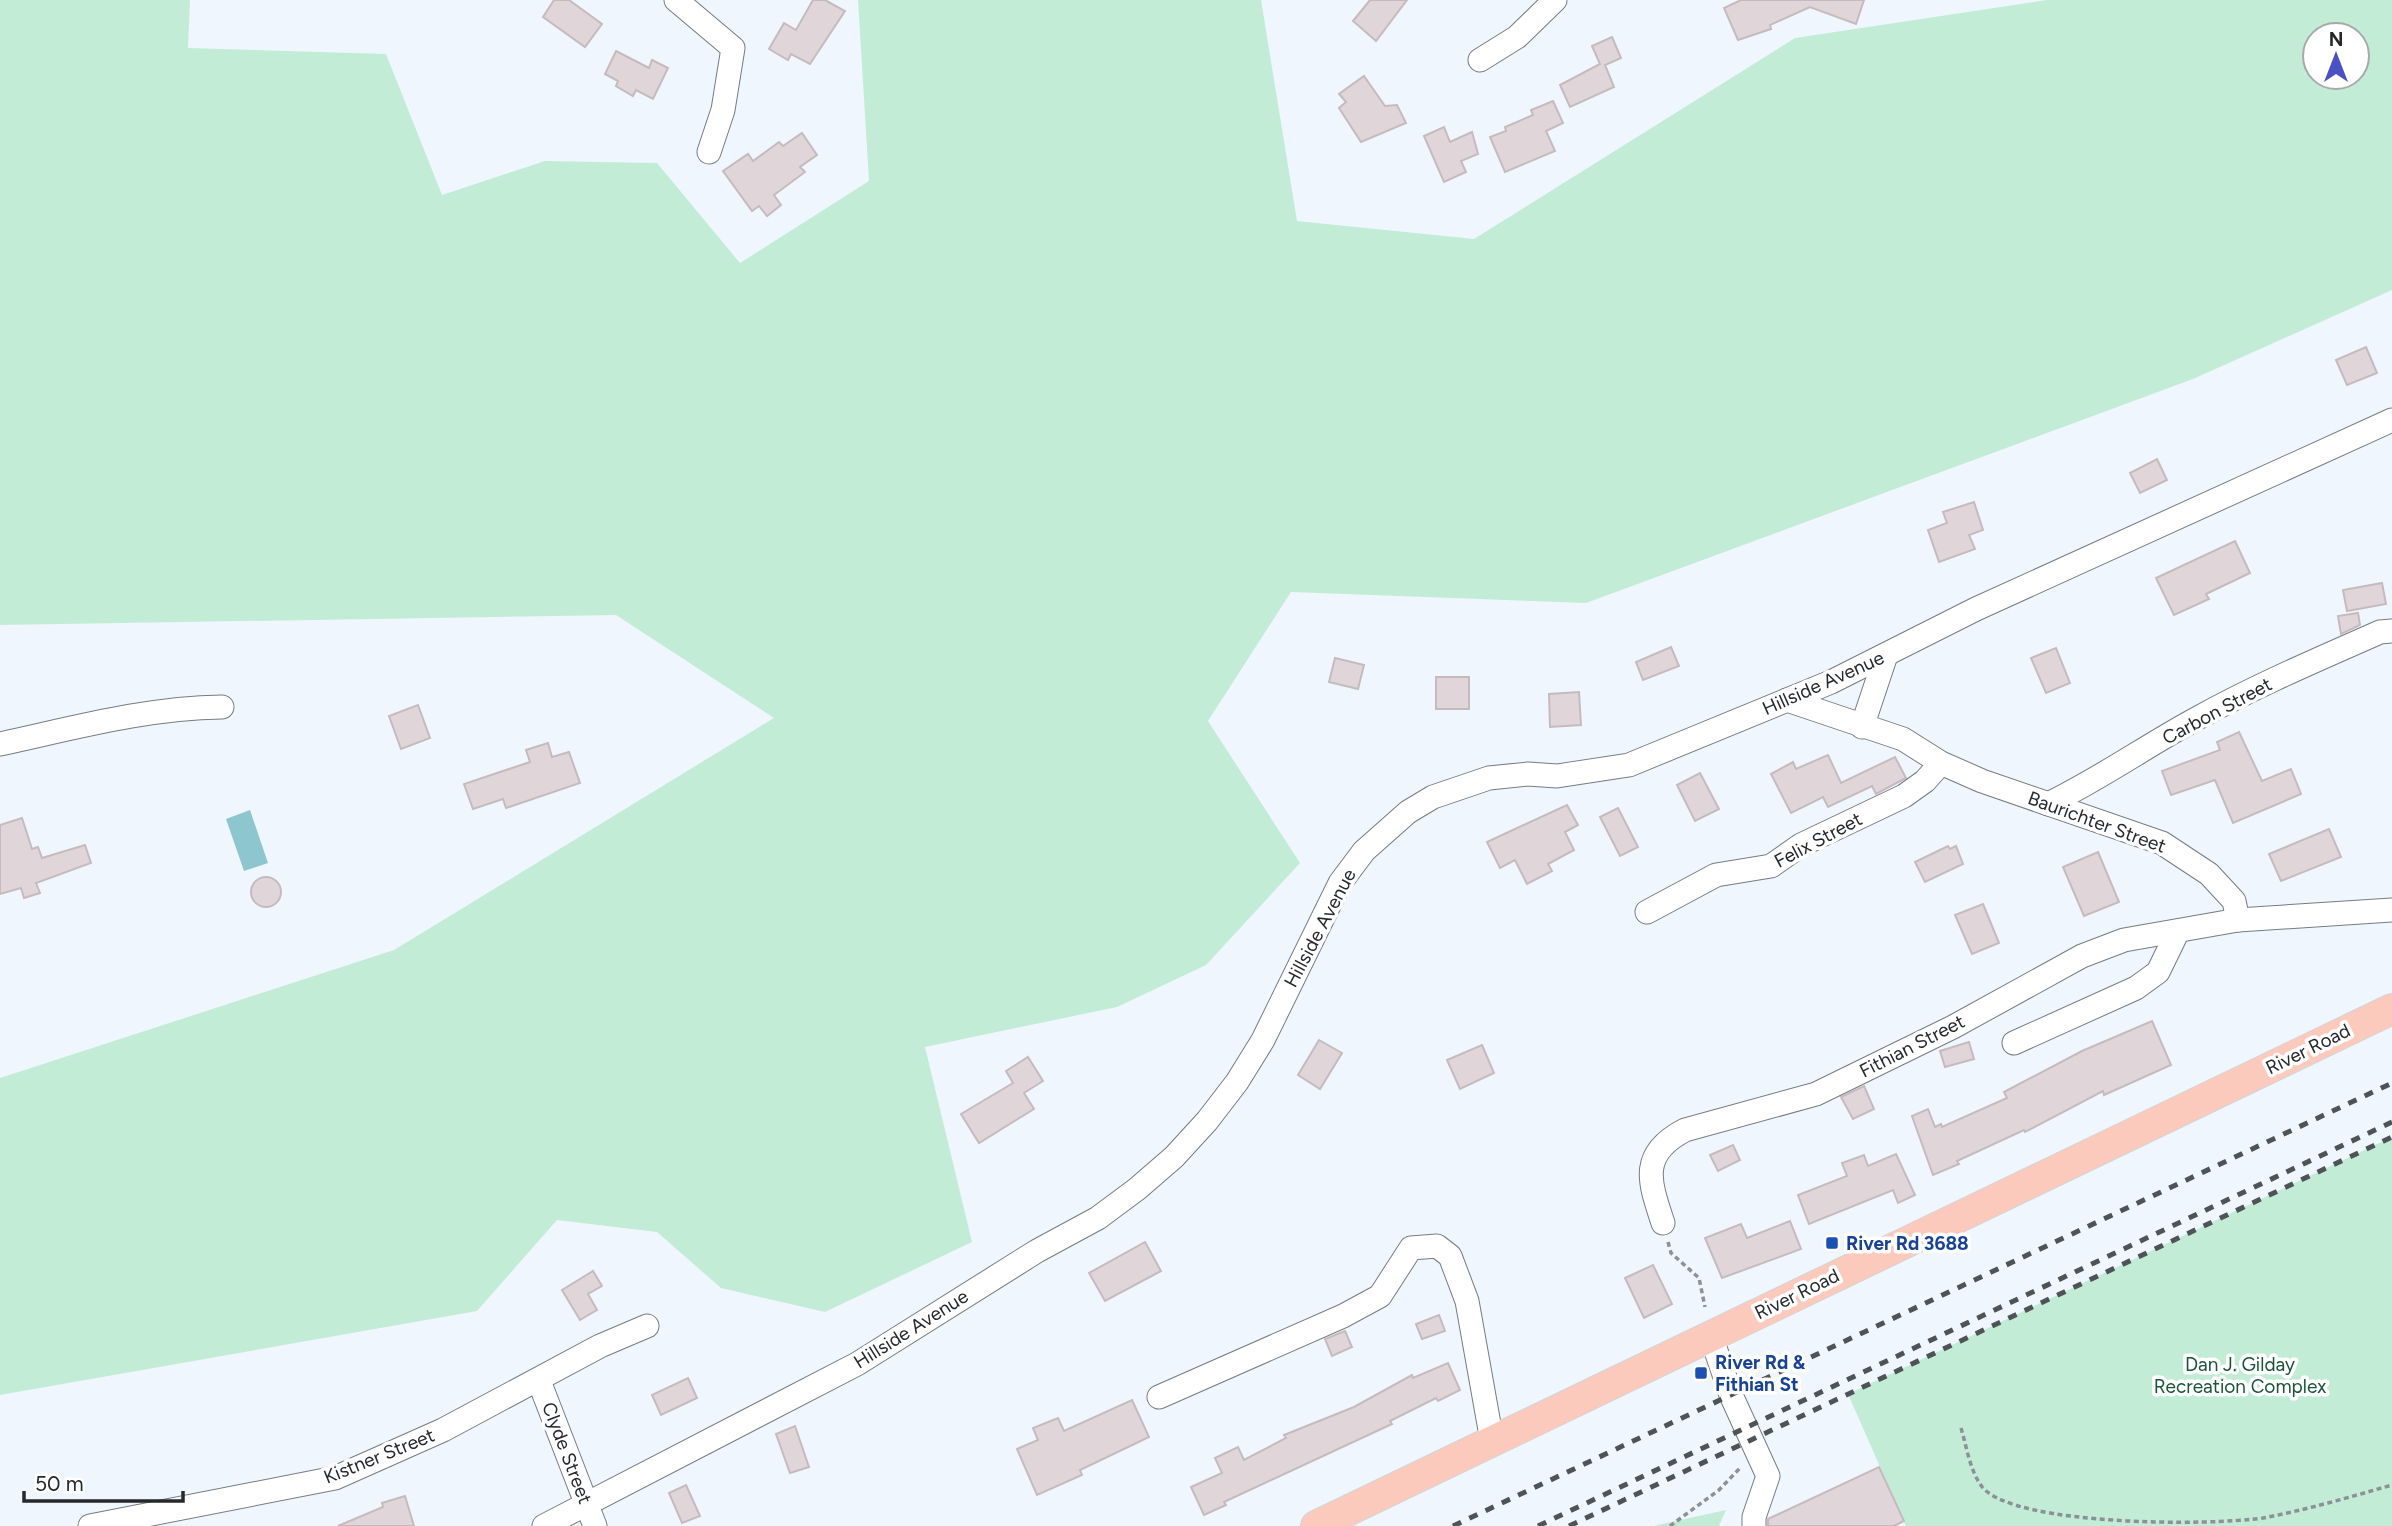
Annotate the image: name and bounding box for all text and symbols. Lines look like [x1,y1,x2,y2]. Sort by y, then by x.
north arrow [2301,21,2371,91]
text: N [2329,28,2343,51]
street label: Hillside Avenue [1759,646,1887,720]
street label: Carbon Street [2158,673,2276,749]
street label: Baurichter Street [2025,786,2169,858]
street label: Felix Street [1770,807,1866,873]
street label: Hillside Avenue [1279,865,1361,991]
street label: Fithian Street [1855,1010,1969,1082]
street label: River Road [2262,1019,2354,1079]
place label: River Rd 3688 [1846,1232,1969,1255]
marker: River Rd 3688 [1824,1235,1840,1251]
street label: River Road [1751,1264,1843,1324]
street label: Hillside Avenue [849,1285,973,1373]
place label: River Rd & Fithian St [1715,1351,1806,1396]
park label: Dan J. Gilday Recreation Complex [2154,1353,2326,1398]
marker: River Rd & Fithian St [1693,1365,1709,1381]
street label: Clyde Street [537,1399,597,1507]
street label: Kistner Street [320,1423,438,1489]
scale bar [24,1460,184,1504]
text: 50 m [35,1471,84,1496]

